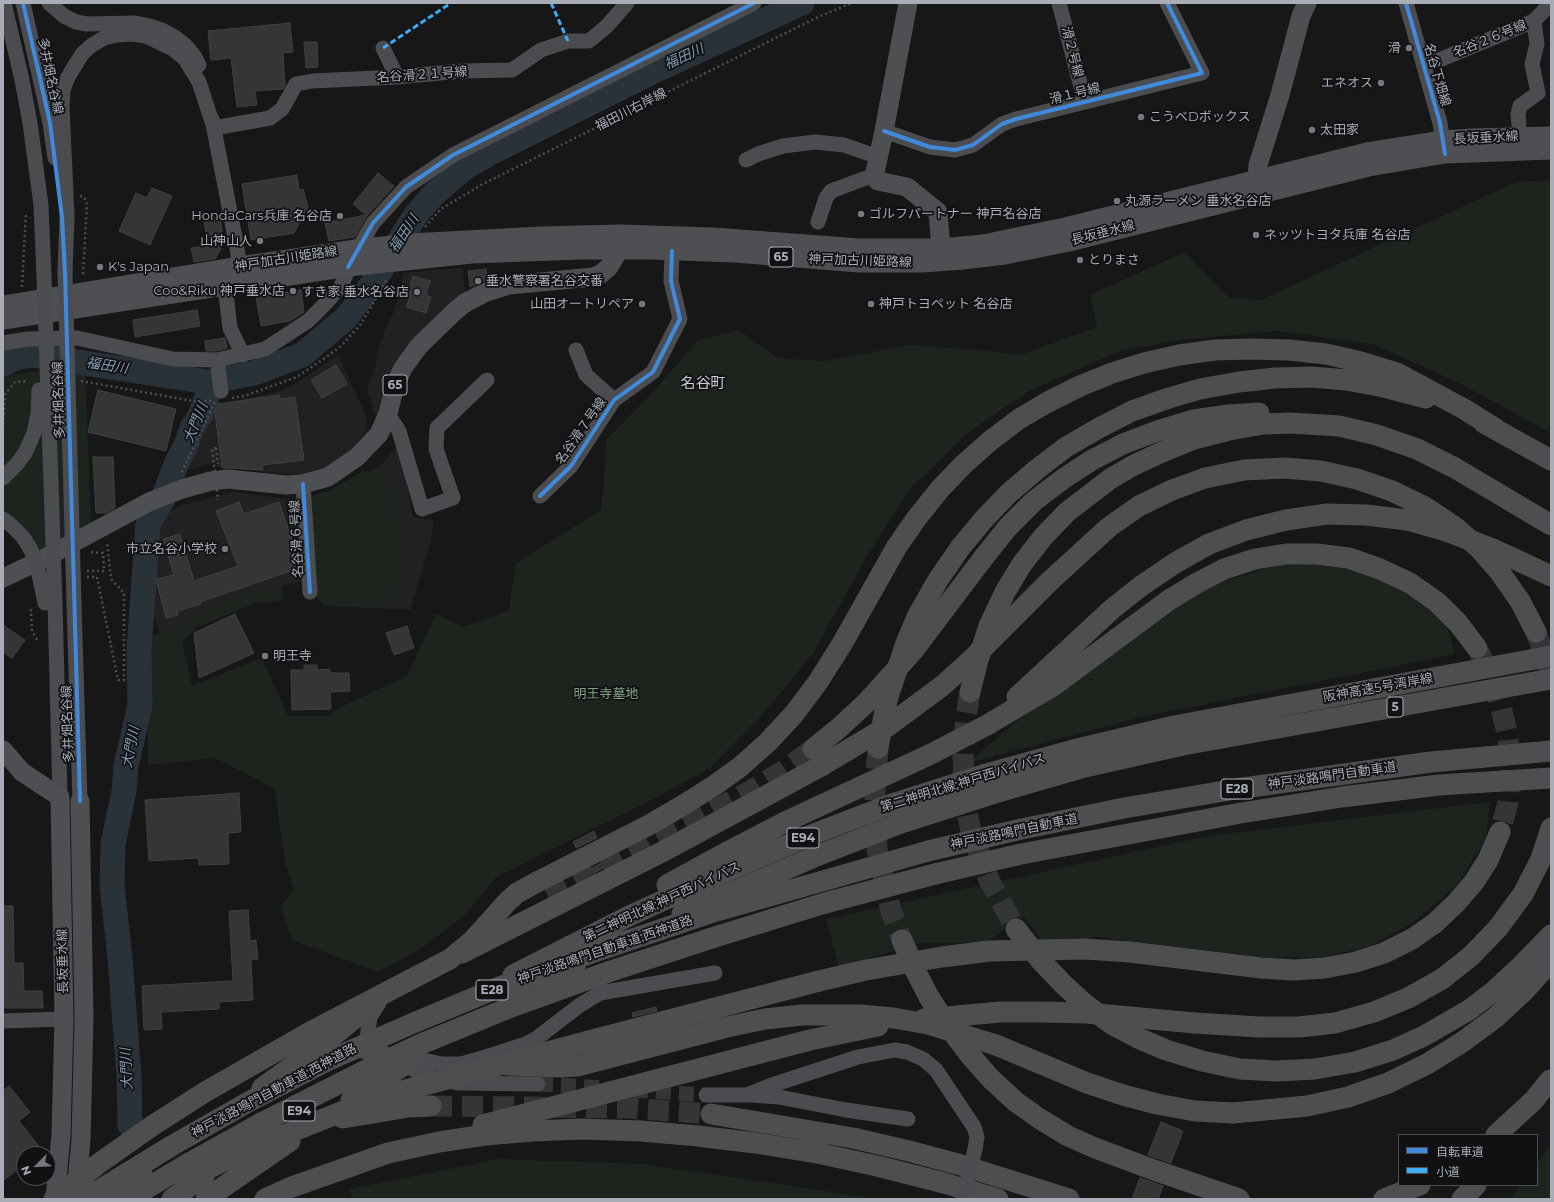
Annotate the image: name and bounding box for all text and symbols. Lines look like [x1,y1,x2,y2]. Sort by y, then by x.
street label: 名谷２６号線 [1451,17,1529,61]
street label: 滑２号線 [1058,25,1086,79]
street label: 多井畑名谷線 [34,36,66,116]
place label: 滑 [1388,40,1401,56]
water label: 福田川 [661,41,707,73]
street label: 名谷下畑線 [1421,42,1453,108]
marker: 滑 [1404,43,1414,53]
street label: 名谷滑２１号線 [376,64,468,86]
place label: エネオス [1321,75,1373,91]
marker: エネオス [1376,78,1386,88]
street label: 滑１号線 [1048,80,1102,108]
street label: 福田川右岸線 [593,85,669,135]
place label: こうべDボックス [1149,109,1251,125]
marker: こうべDボックス [1136,112,1146,122]
place label: 太田家 [1320,122,1359,138]
marker: 太田家 [1307,125,1317,135]
street label: 長坂垂水線 [1453,129,1519,147]
place label: 丸源ラーメン 垂水名谷店 [1125,193,1271,209]
marker: 丸源ラーメン 垂水名谷店 [1112,196,1122,206]
place label: ゴルフパートナー 神戸名谷店 [869,206,1041,222]
place label: HondaCars兵庫 名谷店 [191,208,332,224]
marker: ゴルフパートナー 神戸名谷店 [856,209,866,219]
marker: HondaCars兵庫 名谷店 [335,211,345,221]
water label: 福田川 [386,212,422,256]
street label: 長坂垂水線 [1070,218,1136,248]
place label: ネッツトヨタ兵庫 名谷店 [1264,227,1410,243]
marker: ネッツトヨタ兵庫 名谷店 [1251,230,1261,240]
place label: 山神山人 [200,233,252,249]
marker: 山神山人 [255,236,265,246]
street label: 神戸加古川姫路線 [233,243,339,275]
road number: 65 [769,247,793,267]
street label: 神戸加古川姫路線 [808,251,912,271]
place label: とりまさ [1088,252,1140,268]
marker: とりまさ [1075,255,1085,265]
place label: K's Japan [108,259,169,275]
marker: K's Japan [95,262,105,272]
place label: 垂水警察署名谷交番 [486,273,603,289]
marker: 垂水警察署名谷交番 [473,276,483,286]
place label: Coo&Riku 神戸垂水店 [153,283,285,299]
place label: すき家 垂水名谷店 [302,284,409,300]
marker: Coo&Riku 神戸垂水店 [288,286,298,296]
marker: すき家 垂水名谷店 [412,287,422,297]
place label: 山田オートリペア [530,296,634,312]
place label: 神戸トヨペット 名谷店 [879,296,1012,312]
marker: 山田オートリペア [637,299,647,309]
marker: 神戸トヨペット 名谷店 [866,299,876,309]
water label: 福田川 [85,354,129,378]
street label: 多井畑名谷線 [50,361,68,439]
road number: 65 [383,375,407,395]
district label: 名谷町 [681,375,725,393]
street label: 名谷滑７号線 [552,395,610,467]
water label: 大門川 [180,400,212,446]
street label: 名谷滑６号線 [287,500,307,578]
place label: 市立名谷小学校 [126,541,217,557]
marker: 市立名谷小学校 [220,544,230,554]
place label: 明王寺 [273,648,312,664]
marker: 明王寺 [260,651,270,661]
street label: 阪神高速5号湾岸線 [1322,671,1434,705]
street label: 多井畑名谷線 [59,685,77,763]
park label: 明王寺墓地 [574,686,638,702]
road number: 5 [1387,697,1403,717]
water label: 大門川 [119,725,143,769]
street label: 第二神明北線;神戸西バイパス [879,750,1047,816]
street label: 神戸淡路鳴門自動車道 [1267,759,1397,793]
road number: E28 [1221,779,1253,799]
street label: 神戸淡路鳴門自動車道 [949,811,1079,853]
road number: E94 [787,828,819,848]
street label: 第二神明北線;神戸西バイパス [581,859,743,945]
street label: 神戸淡路鳴門自動車道;西神道路 [515,913,695,987]
street label: 長坂垂水線 [55,928,71,994]
road number: E28 [476,980,508,1000]
street label: 神戸淡路鳴門自動車道;西神道路 [189,1041,359,1141]
water label: 大門川 [118,1048,136,1090]
road number: E94 [283,1101,315,1121]
legend [1398,1134,1538,1186]
text: 自転車道 [1436,1144,1484,1159]
north arrow [16,1146,56,1186]
text: N [18,1164,34,1177]
text: 小道 [1436,1164,1460,1179]

